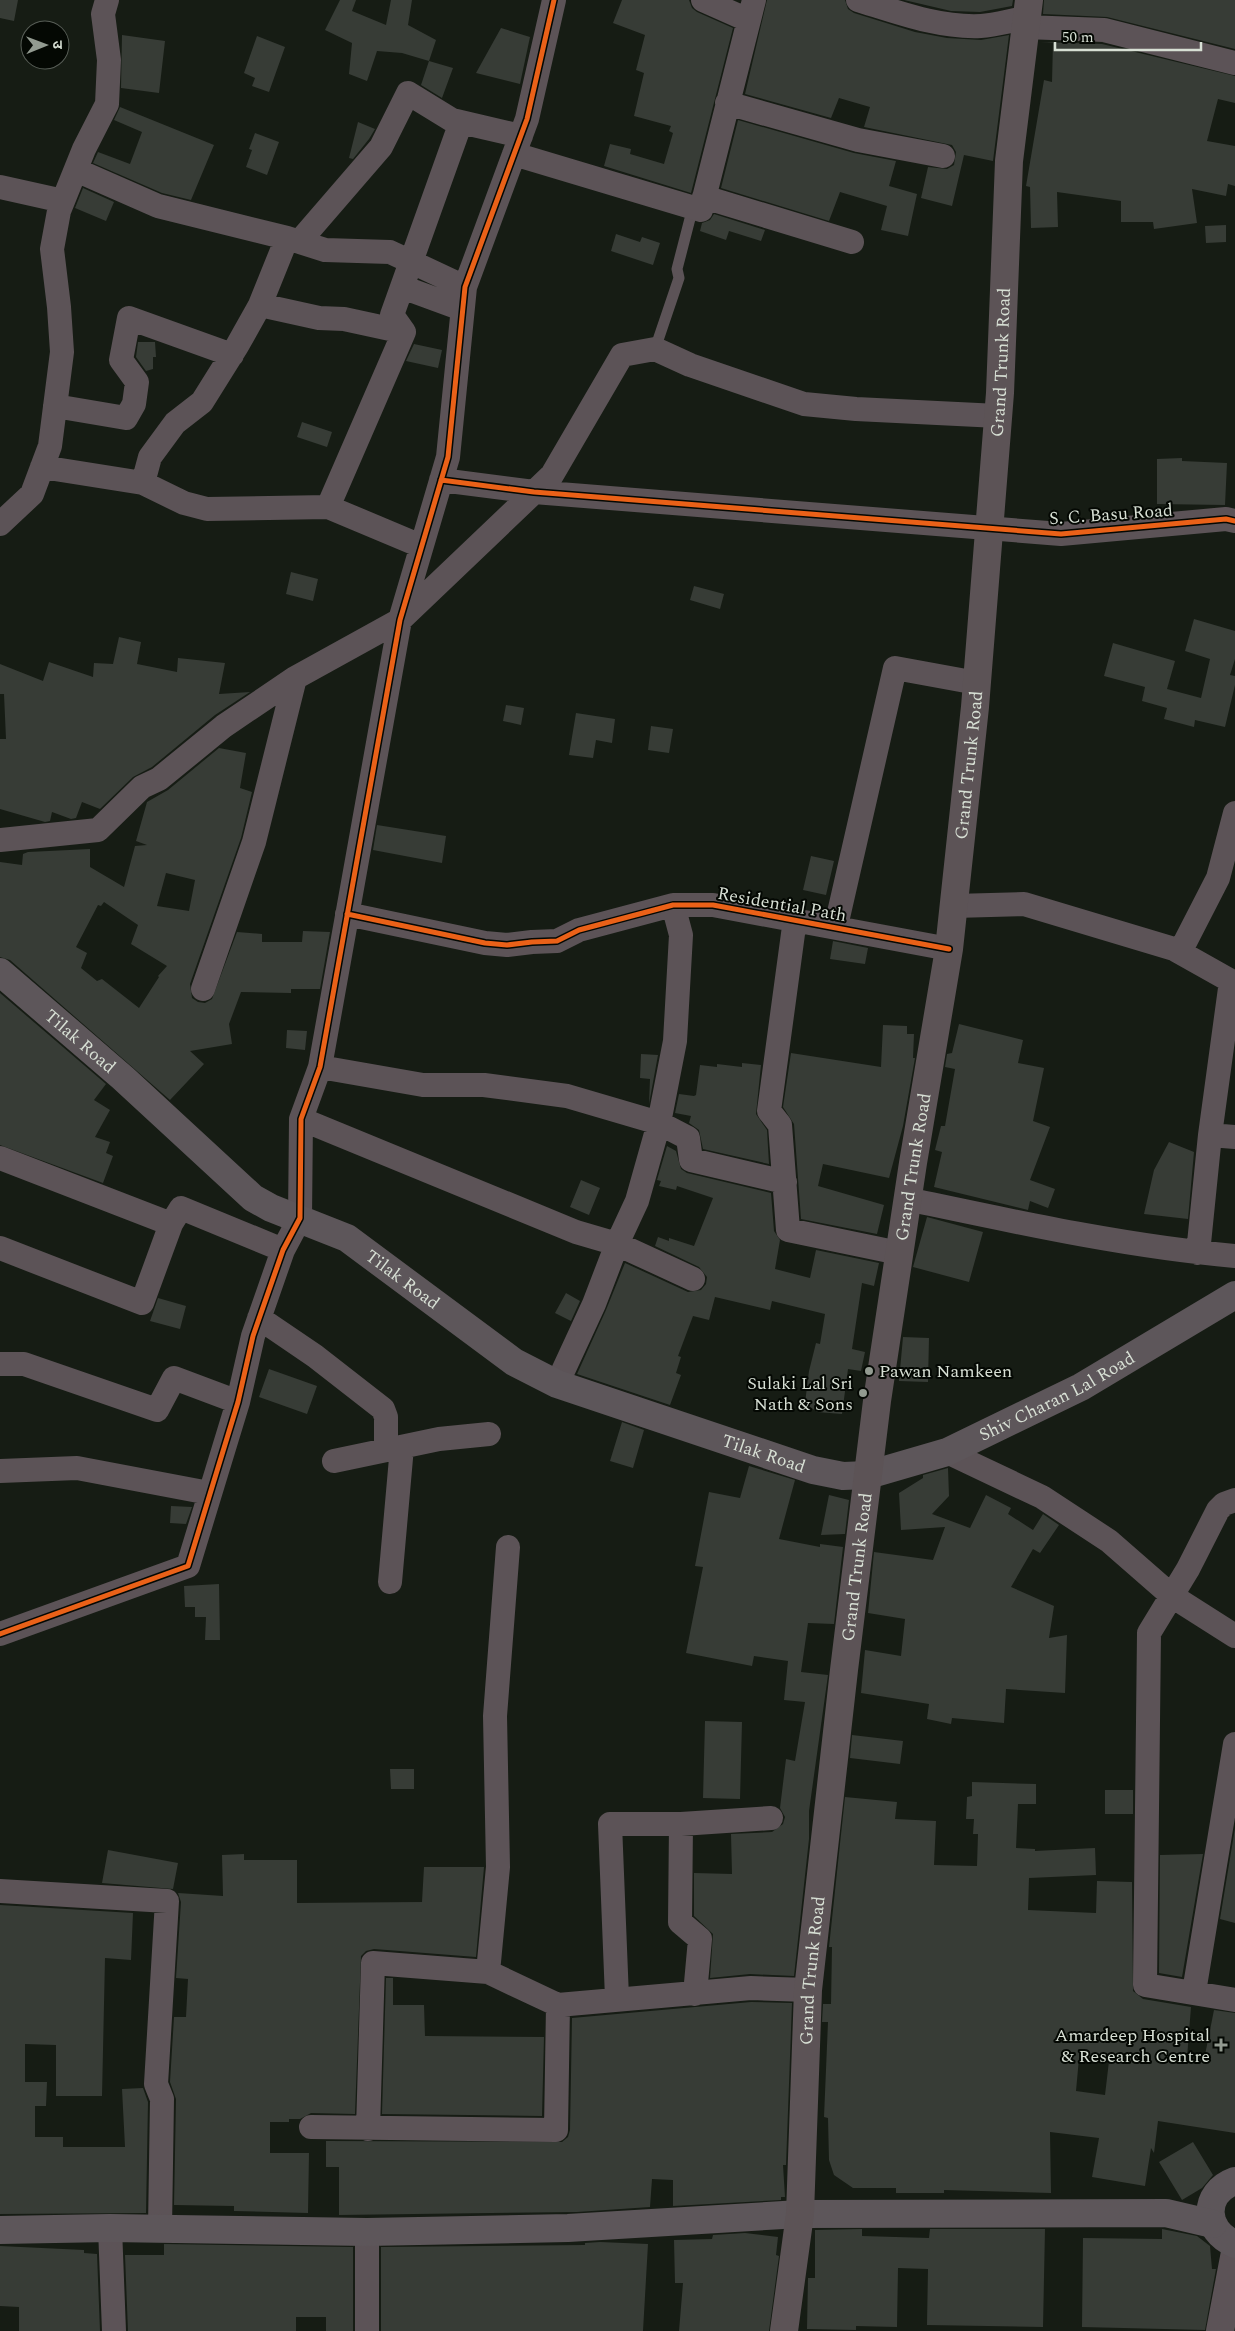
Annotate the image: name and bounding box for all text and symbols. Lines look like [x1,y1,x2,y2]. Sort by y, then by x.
north arrow [20,20,70,70]
scale bar [1055,20,1201,52]
text: 50 m [1062,26,1094,49]
text: उ [47,40,68,50]
street label: Grand Trunk Road [984,287,1018,438]
street label: S. C. Basu Road [1048,497,1174,532]
street label: Grand Trunk Road [948,690,990,841]
street label: Residential Path [715,880,849,929]
street label: Tilak Road [38,1003,122,1080]
street label: Grand Trunk Road [888,1091,939,1243]
street label: Tilak Road [359,1243,445,1317]
street label: Shiv Charan Lal Road [974,1345,1140,1449]
place label: Pawan Namkeen [879,1358,1012,1385]
marker: Pawan Namkeen [863,1365,875,1377]
place label: Sulaki Lal Sri Nath & Sons [747,1370,853,1418]
marker: Sulaki Lal Sri Nath & Sons [857,1387,869,1399]
street label: Tilak Road [718,1427,809,1481]
street label: Grand Trunk Road [835,1491,880,1643]
street label: Grand Trunk Road [793,1895,832,2045]
place label: Amardeep Hospital & Research Centre [1055,2022,1210,2070]
marker: Amardeep Hospital & Research Centre [1214,2038,1228,2052]

